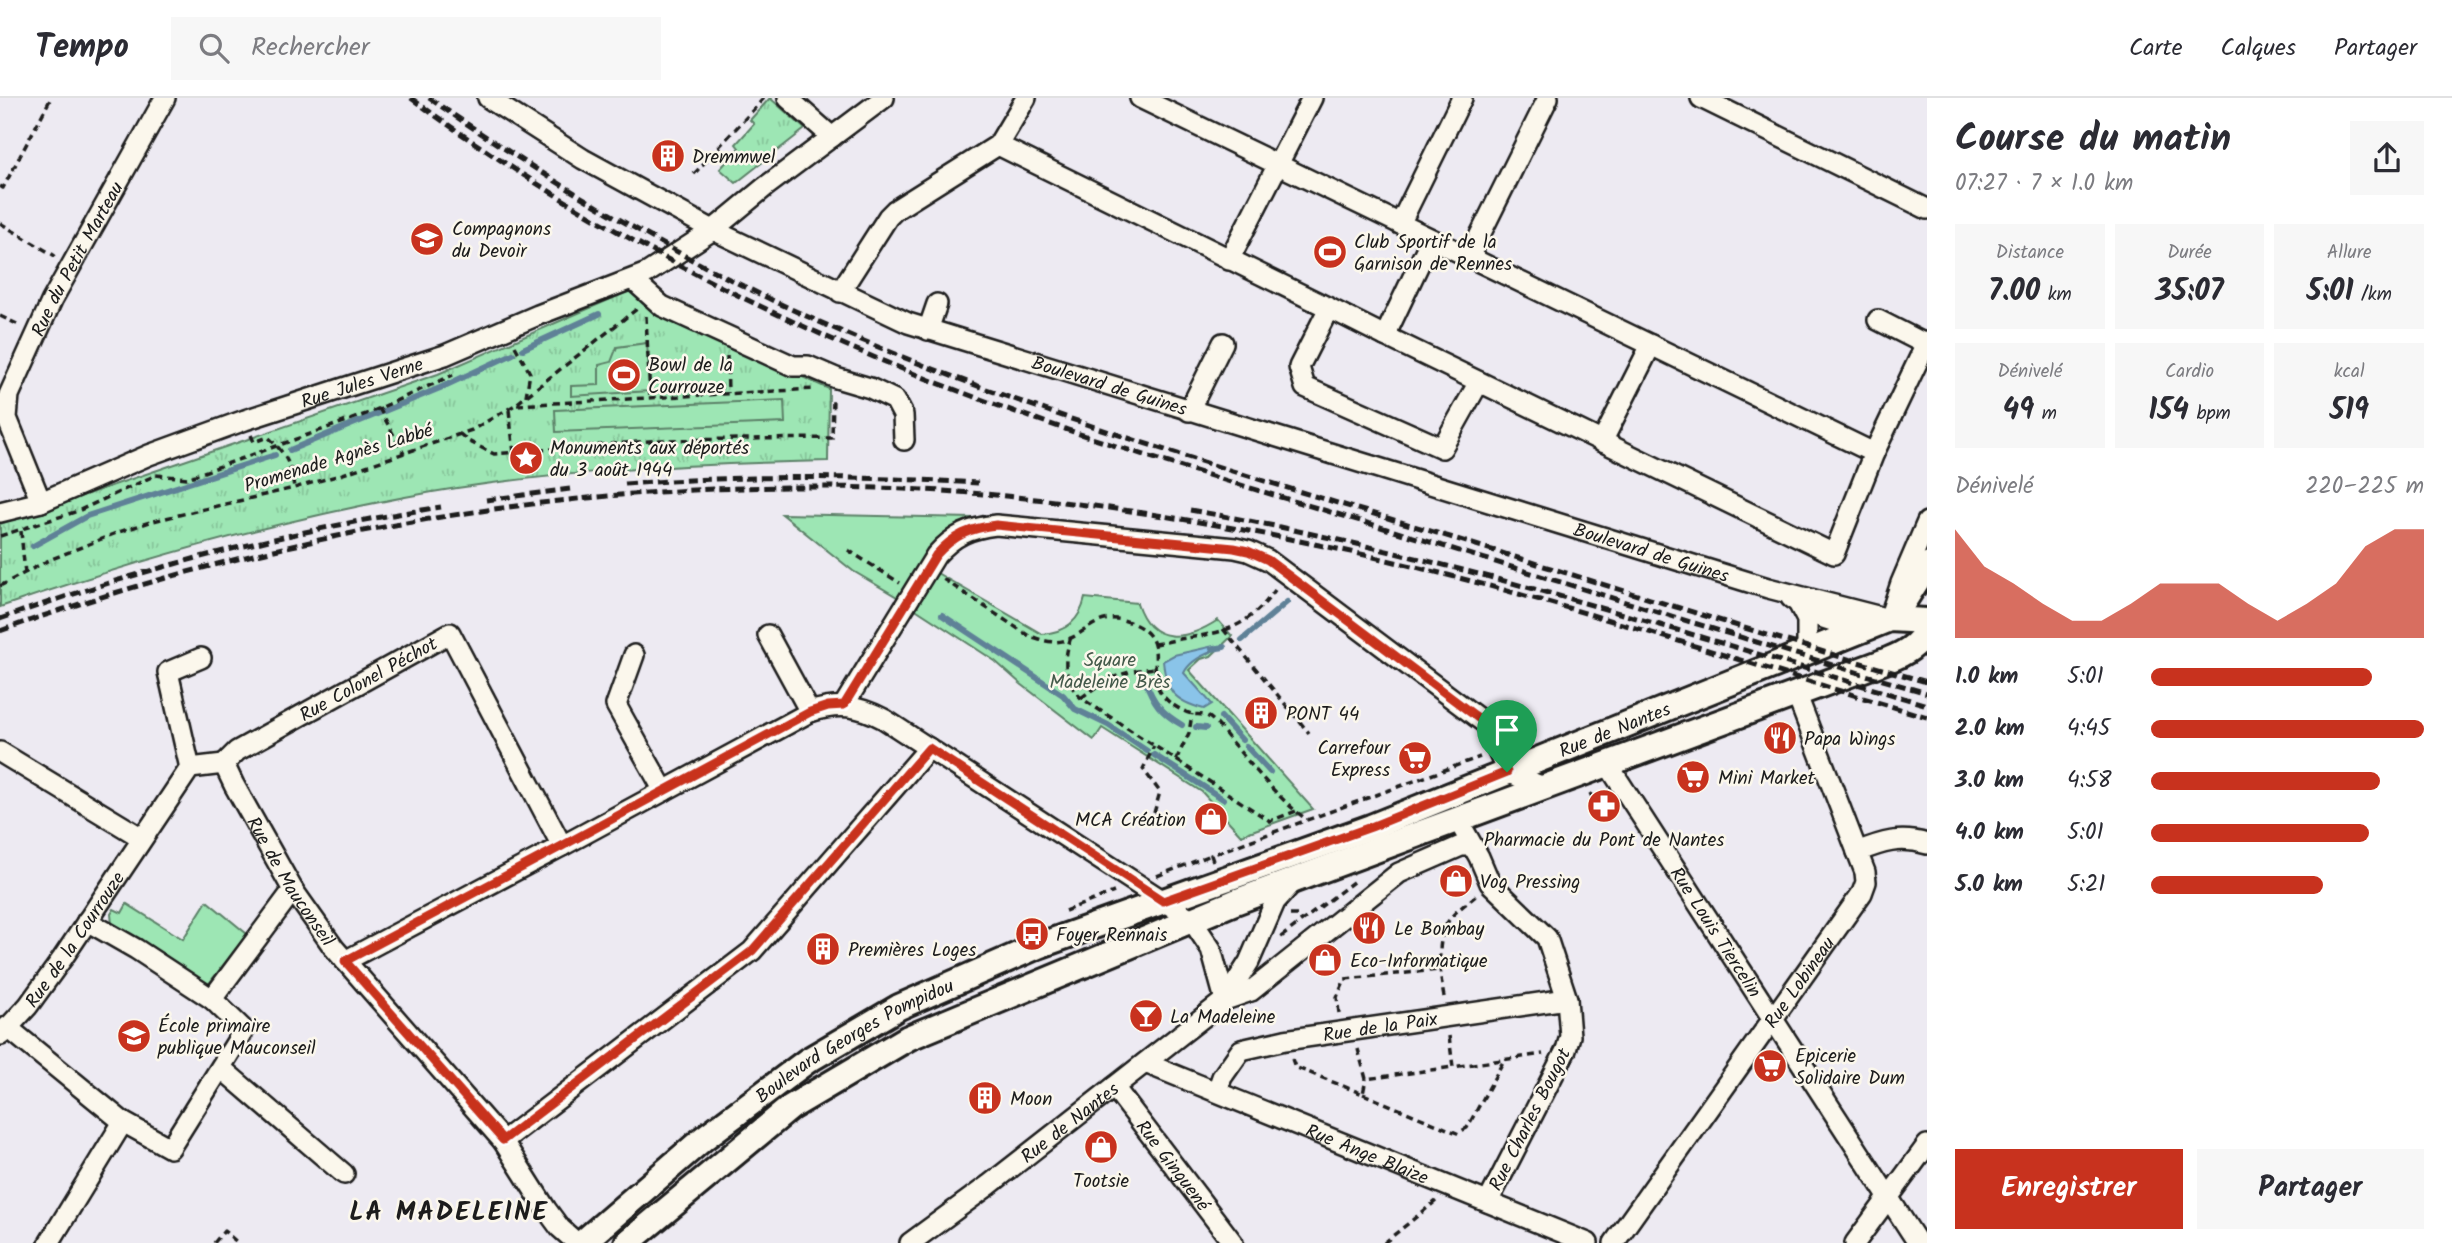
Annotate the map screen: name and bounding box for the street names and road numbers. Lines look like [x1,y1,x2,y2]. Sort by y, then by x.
street label: Rue du Petit Marteau [24,176,132,342]
street label: Boulevard de Guines [1028,349,1190,425]
street label: Rue Jules Verne [297,350,428,418]
street label: Promenade Agnès Labbé [241,416,437,502]
street label: Boulevard de Guines [1569,516,1732,592]
street label: Rue Colonel Péchot [294,630,444,731]
street label: Rue de Nantes [1555,695,1676,767]
street label: Rue de Mauconseil [238,811,342,954]
street label: Rue Louis Tiercelin [1661,861,1768,1004]
street label: Rue de la Courrouze [18,866,134,1015]
street label: Rue Lobineau [1758,931,1844,1035]
street label: Boulevard Georges Pompidou [750,972,959,1112]
street label: Rue de la Paix [1321,1005,1440,1051]
street label: Rue Charles Bougot [1482,1043,1580,1197]
street label: Rue de Nantes [1015,1075,1126,1172]
street label: Rue Ginguené [1127,1114,1217,1219]
street label: Rue Ange Blaize [1300,1117,1433,1194]

